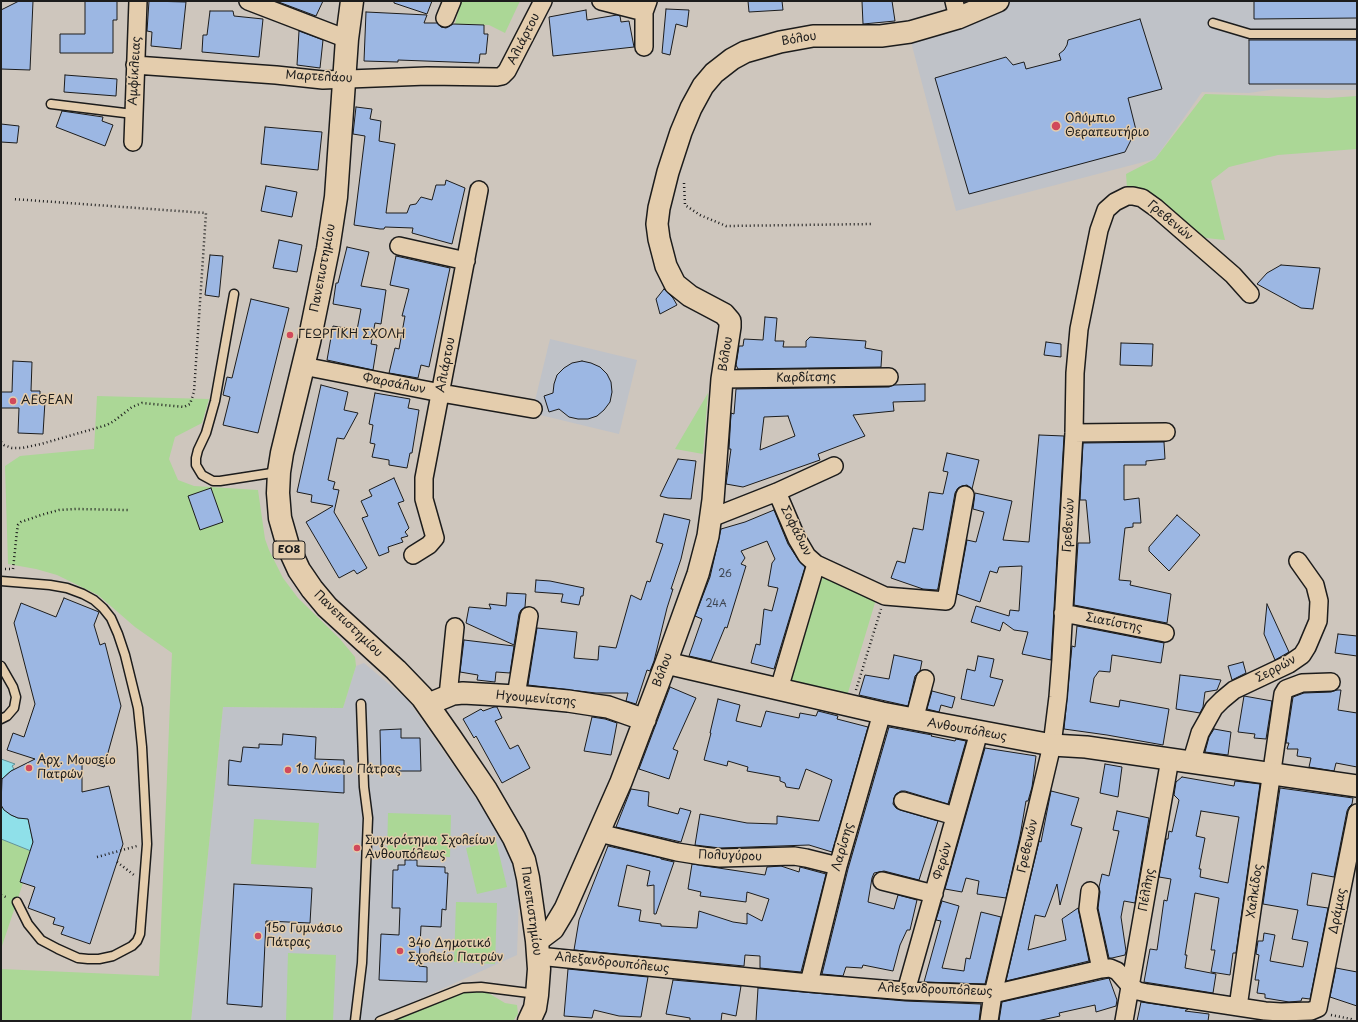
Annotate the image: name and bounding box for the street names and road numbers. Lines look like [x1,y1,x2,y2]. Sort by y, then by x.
street label: Αλιάρτου [505,11,543,67]
street label: Βόλου [780,29,818,49]
street label: Αμφίκλειας [126,36,144,106]
street label: Μαρτελάου [285,68,353,86]
street label: Γρεβενών [1144,198,1196,244]
street label: Πανεπιστημίου [307,223,339,313]
street label: Βόλου [716,335,736,373]
street label: Αλιάρτου [434,336,458,394]
street label: Καρδίτσης [776,370,836,386]
street label: Φαρσάλων [361,371,427,397]
street label: Γρεβενών [1060,497,1078,553]
street label: Σοφάδων [777,503,815,559]
road number: ΕΟ8 [273,541,305,559]
street label: Πανεπιστημίου [311,588,385,660]
street label: Σιατίστης [1084,610,1144,636]
street label: Βόλου [650,651,676,689]
street label: Σερρών [1253,652,1299,686]
street label: Ηγουμενίτσης [495,688,577,710]
street label: Ανθουπόλεως [926,716,1008,744]
street label: Γρεβενών [1015,818,1041,874]
street label: Λαρίσης [829,821,857,873]
street label: Φερών [931,840,955,882]
street label: Πολυγύρου [698,848,762,864]
street label: Χαλκίδος [1244,863,1266,919]
street label: Πανεπιστημίου [518,866,544,956]
street label: Πέλλης [1136,867,1158,913]
street label: Δράμας [1327,887,1349,935]
street label: Αλεξανδρουπόλεως [554,950,670,976]
street label: Αλεξανδρουπόλεως [877,981,993,999]

